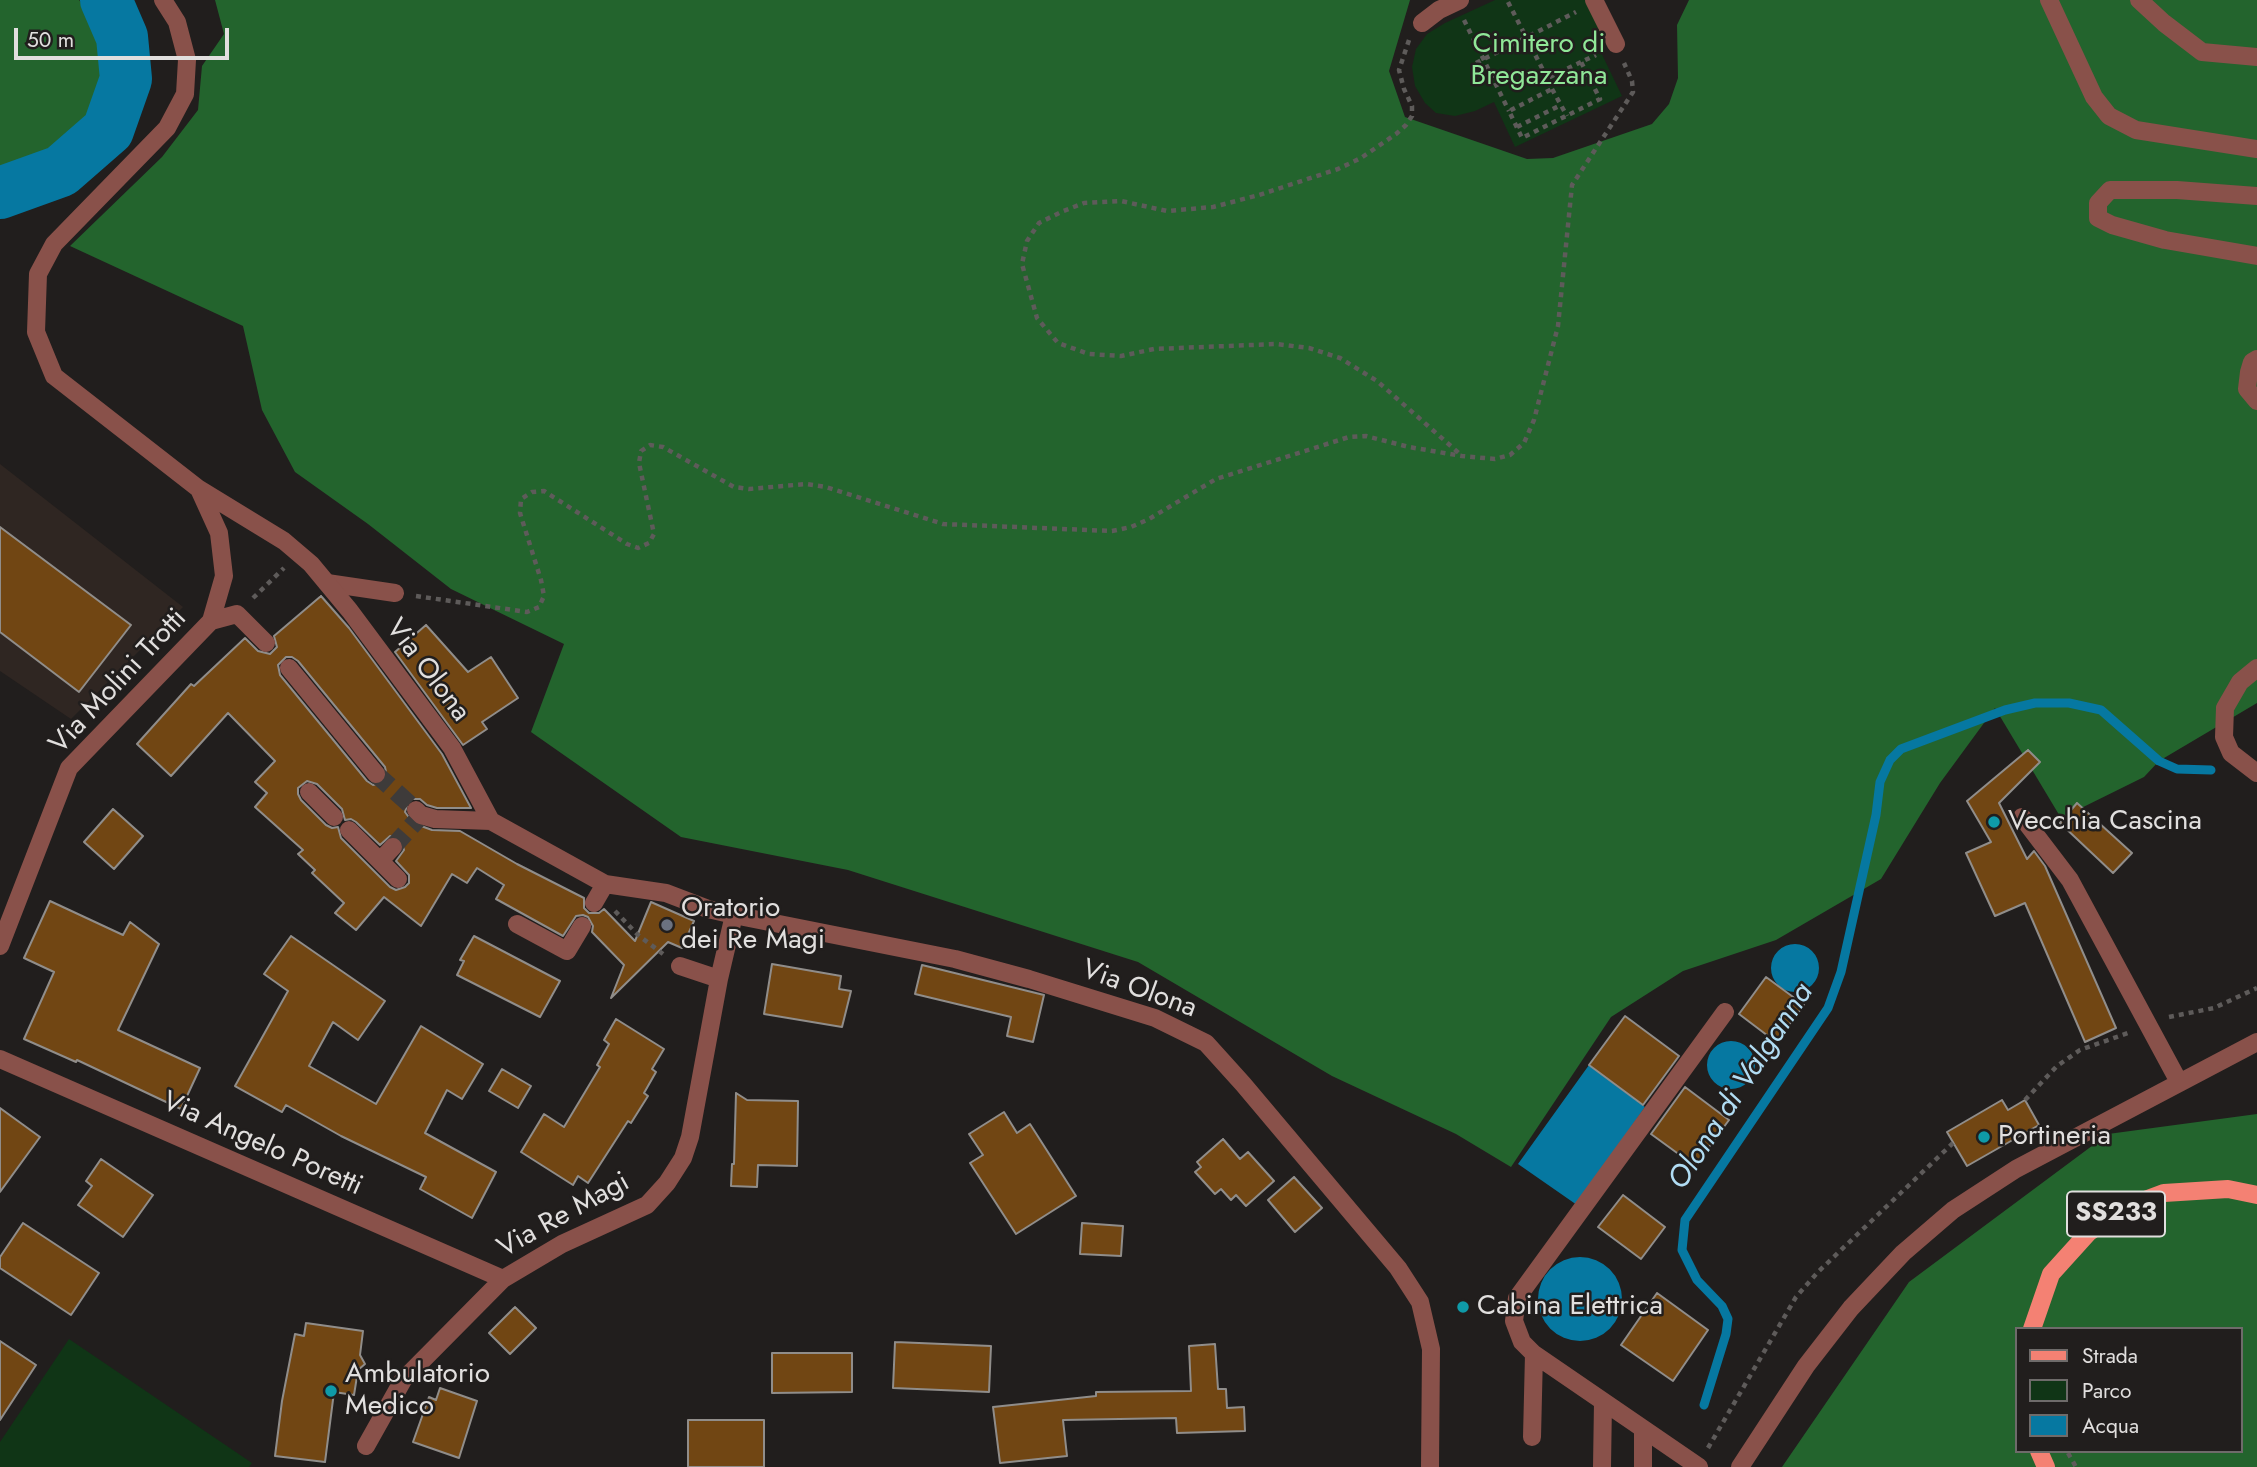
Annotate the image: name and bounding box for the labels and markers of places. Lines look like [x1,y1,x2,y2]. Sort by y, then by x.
place label: Vecchia Cascina [2008,805,2202,839]
marker: Vecchia Cascina [1986,814,2002,830]
place label: Oratorio dei Re Magi [681,892,825,958]
marker: Oratorio dei Re Magi [659,917,675,933]
place label: Portineria [1998,1120,2111,1154]
marker: Portineria [1976,1129,1992,1145]
place label: Cabina Elettrica [1477,1290,1663,1324]
marker: Cabina Elettrica [1455,1299,1471,1315]
place label: Ambulatorio Medico [345,1358,490,1424]
marker: Ambulatorio Medico [323,1383,339,1399]

